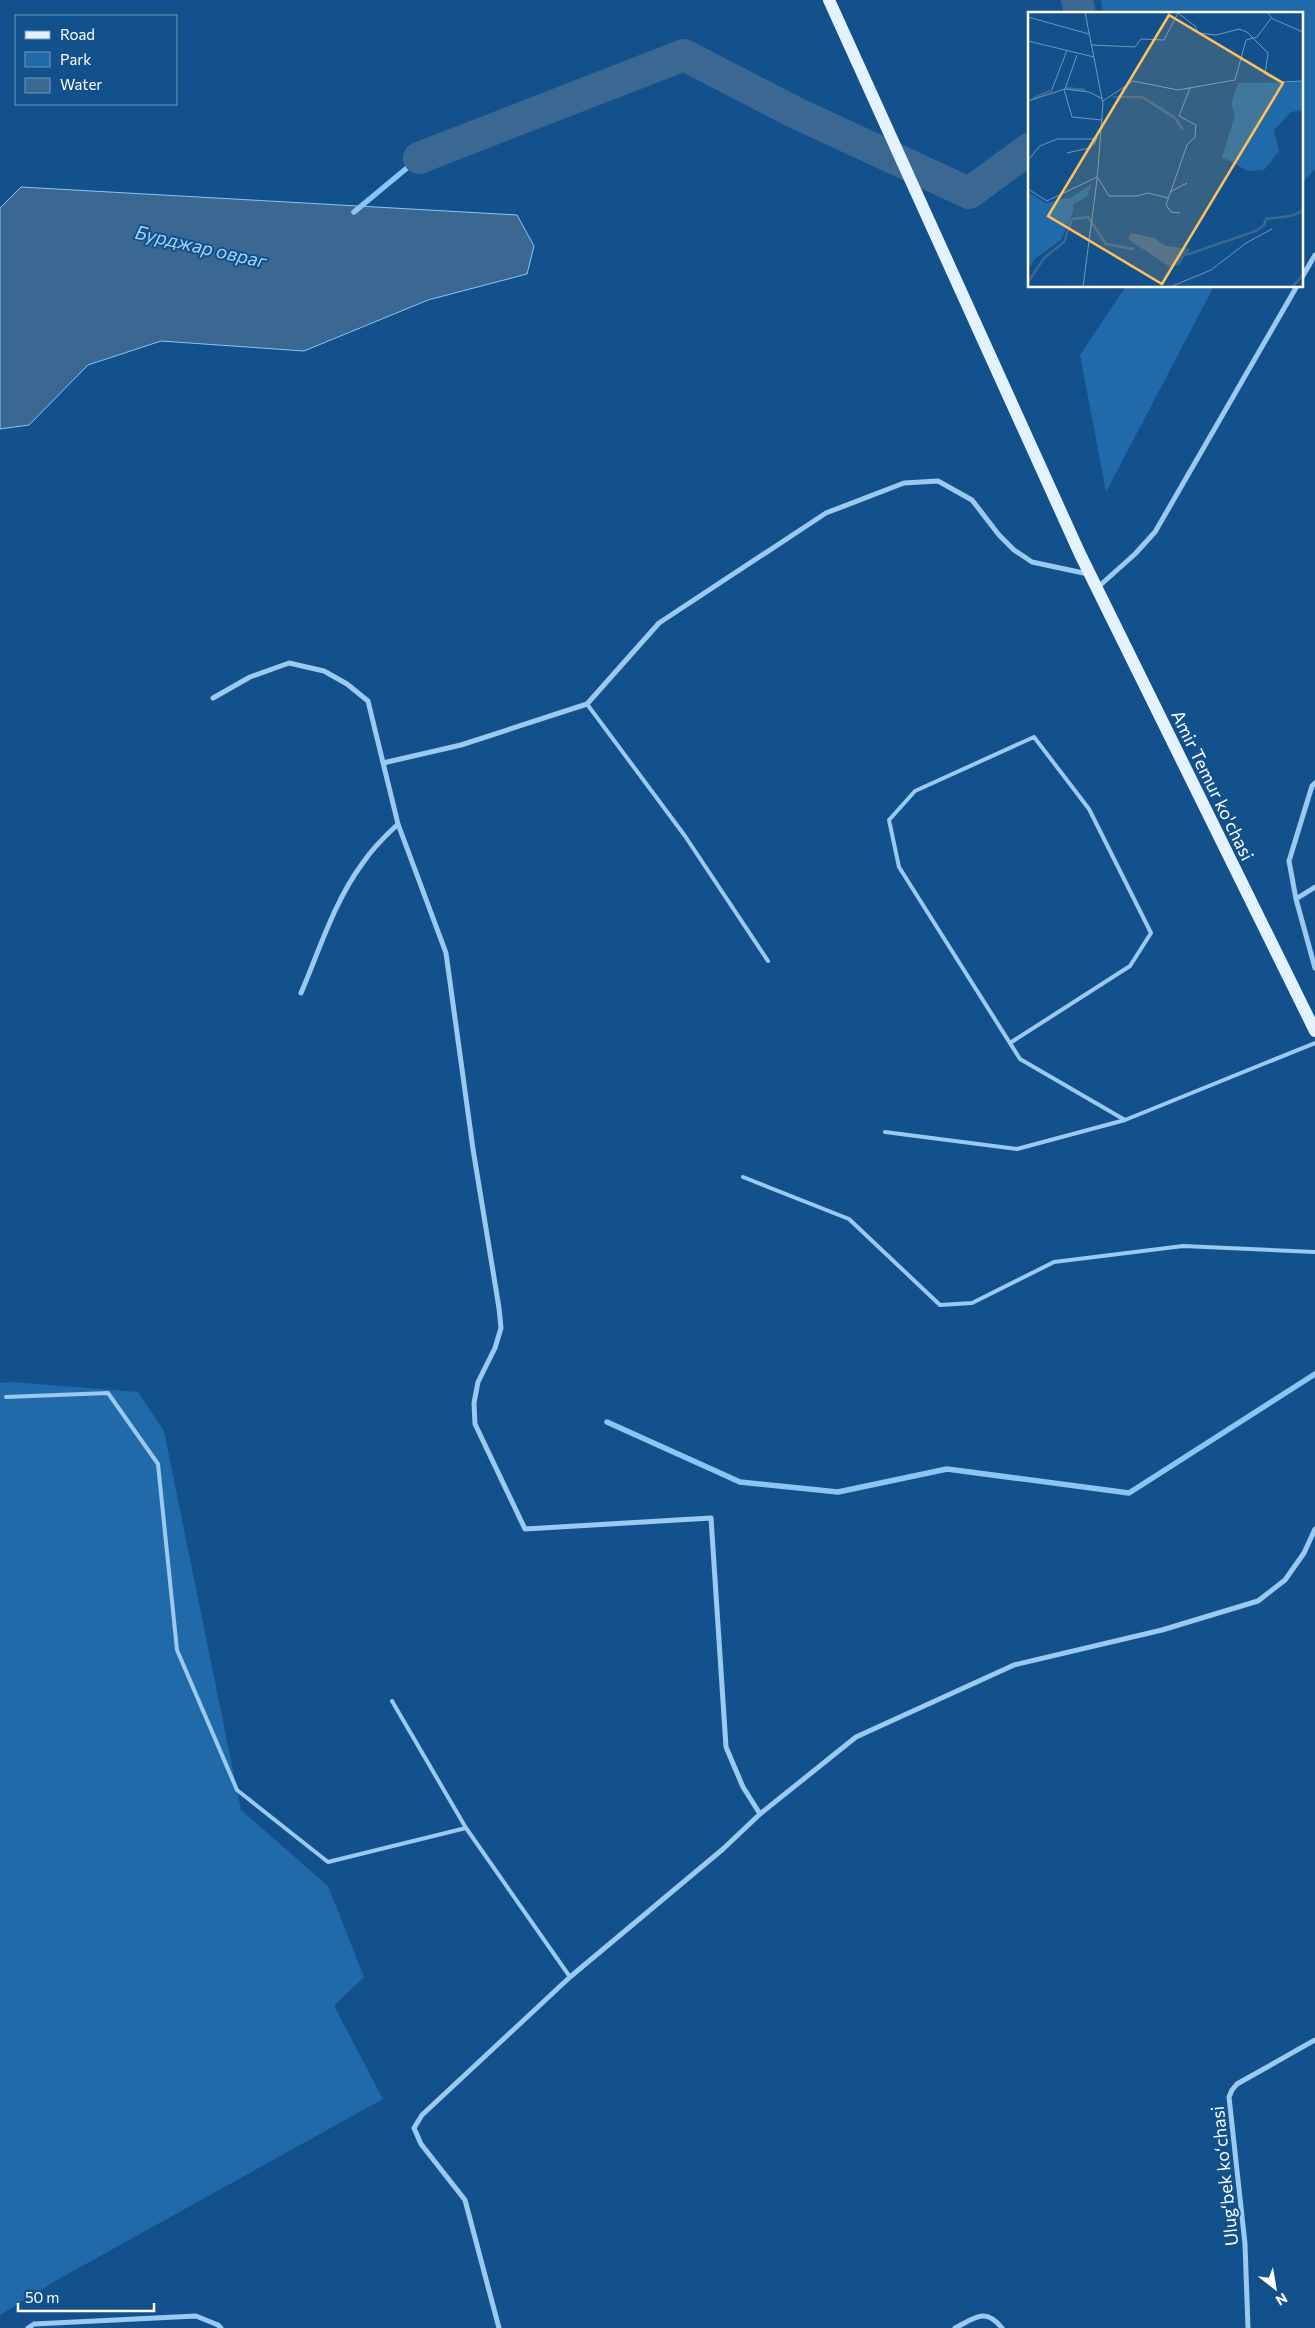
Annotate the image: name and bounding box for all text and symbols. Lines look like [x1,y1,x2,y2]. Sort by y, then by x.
inset map [1028,12,1302,288]
legend [15,15,178,105]
text: Road [60,25,95,43]
text: Park [60,50,91,68]
text: Water [60,75,102,93]
water label: Бурджар овраг [133,220,269,272]
street label: Amir Temur ko'chasi [1167,706,1259,864]
street label: Ulugʻbek koʻchasi [1206,2105,1242,2247]
north arrow [1250,2263,1300,2313]
scale bar [18,2280,154,2312]
text: 50 m [25,2288,59,2306]
text: N [1273,2290,1291,2310]

